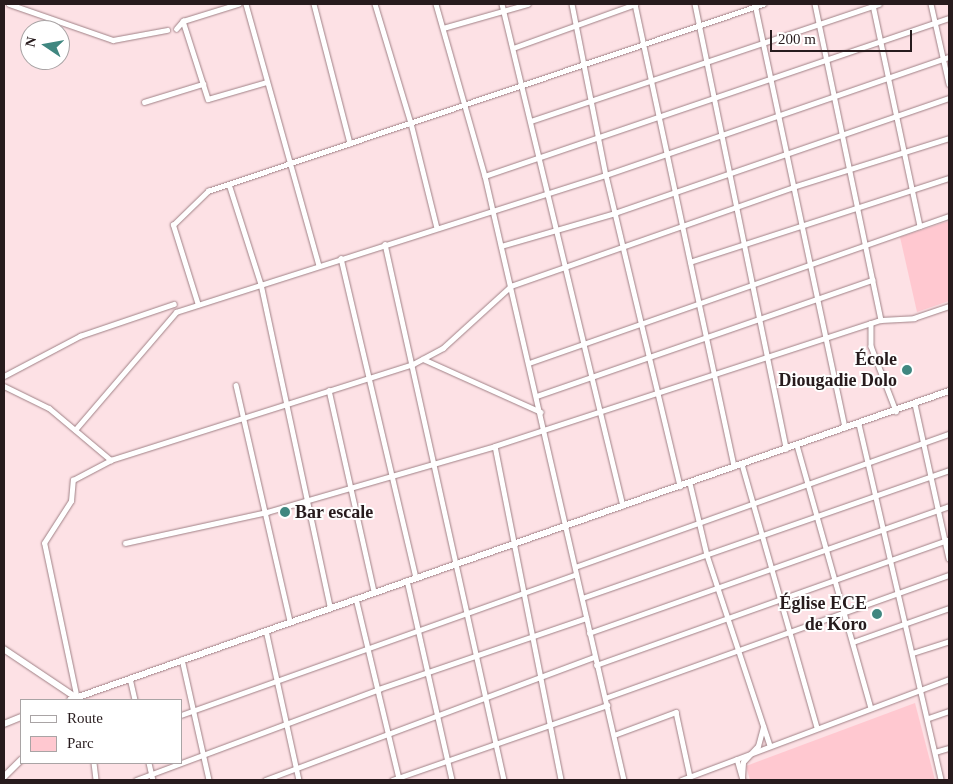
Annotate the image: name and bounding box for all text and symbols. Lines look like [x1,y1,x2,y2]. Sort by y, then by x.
north arrow [20,20,70,70]
scale bar [773,20,916,52]
text: 200 m [778,31,816,47]
text: N [22,35,39,48]
place label: École Diougadie Dolo [778,349,897,392]
marker: École Diougadie Dolo [901,364,913,376]
place label: Bar escale [295,501,373,523]
marker: Bar escale [279,506,291,518]
place label: Église ECE de Koro [779,593,867,636]
marker: Église ECE de Koro [871,608,883,620]
legend [20,699,182,764]
text: Route [67,710,103,726]
text: Parc [67,735,94,751]

